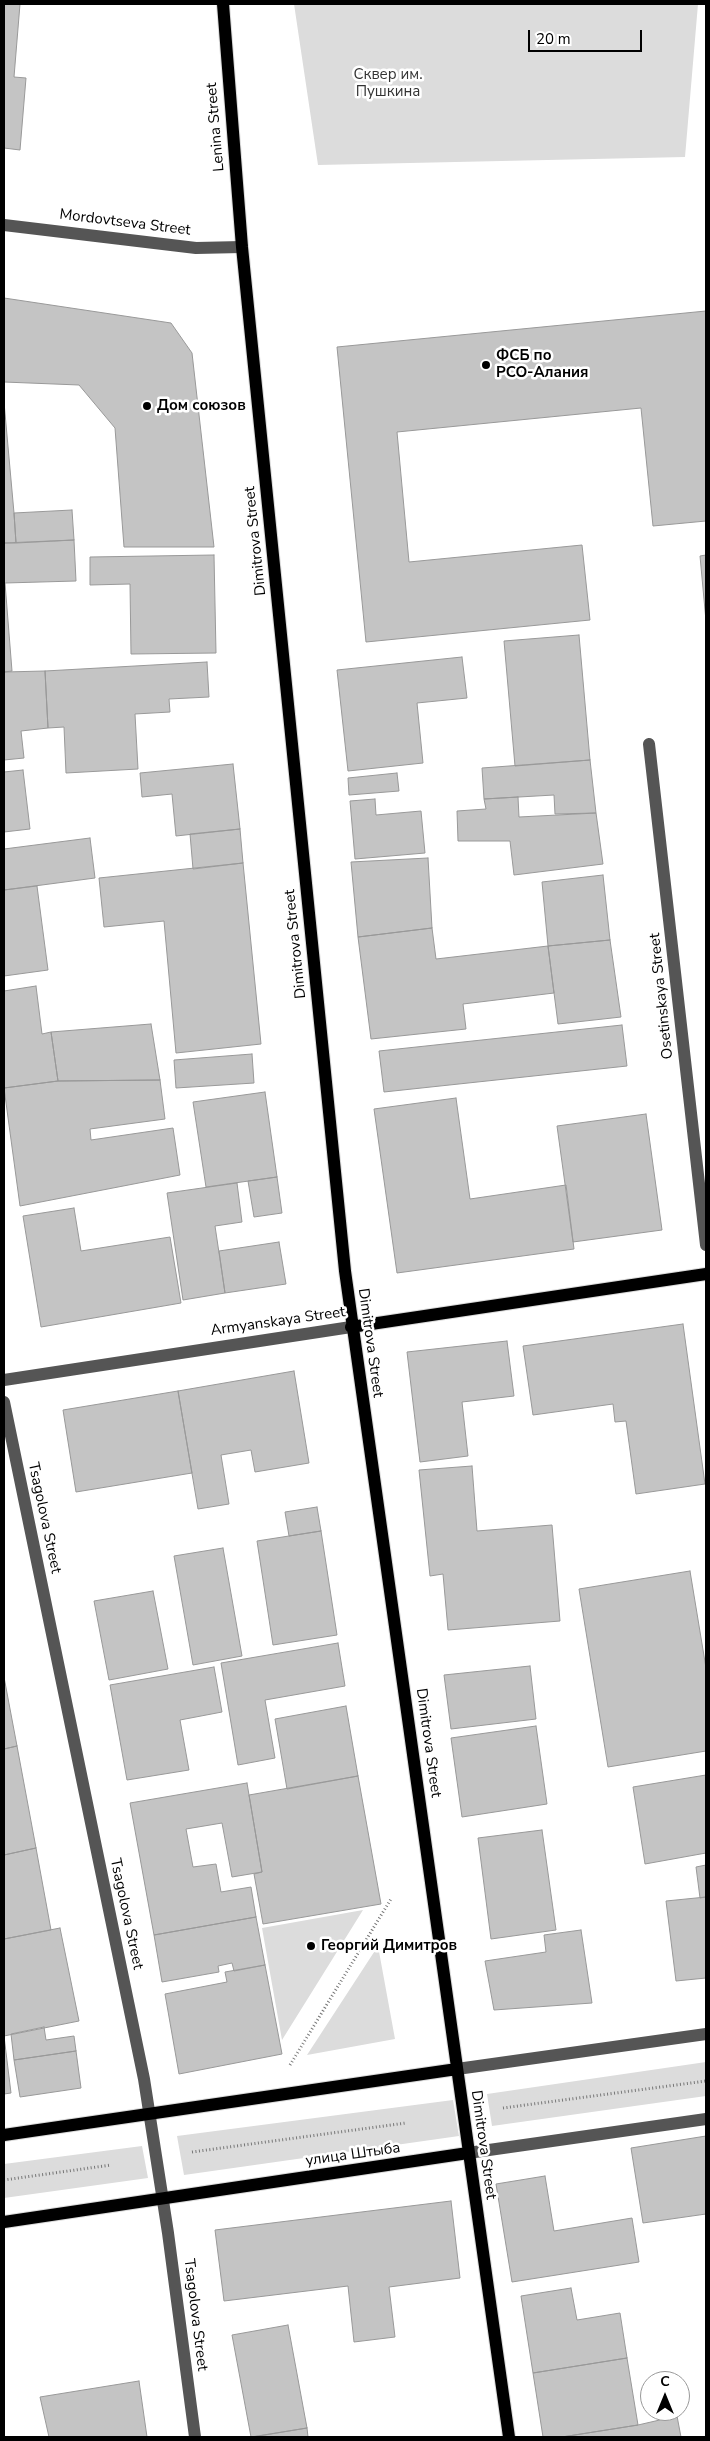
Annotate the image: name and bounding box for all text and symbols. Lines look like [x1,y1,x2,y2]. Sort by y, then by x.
scale bar [530,20,644,52]
text: 20 m [536,29,571,49]
park label: Сквер им. Пушкина [353,66,423,101]
street label: Lenina Street [203,82,229,172]
street label: Mordovtseva Street [58,206,192,240]
place label: ФСБ по РСО-Алания [496,347,589,382]
marker: ФСБ по РСО-Алания [480,359,492,371]
place label: Дом союзов [157,397,246,415]
marker: Дом союзов [141,400,153,412]
street label: Dimitrova Street [241,485,271,597]
street label: Dimitrova Street [281,888,311,1000]
street label: Osetinskaya Street [646,932,678,1060]
street label: Dimitrova Street [353,1287,387,1399]
street label: Armyanskaya Street [209,1304,347,1340]
street label: Tsagolova Street [23,1461,65,1575]
street label: Dimitrova Street [411,1687,445,1799]
street label: Tsagolova Street [105,1857,147,1971]
place label: Георгий Димитров [321,1937,457,1955]
marker: Георгий Димитров [305,1940,317,1952]
street label: Dimitrova Street [466,2089,500,2201]
street label: улица Штыба [304,2139,402,2171]
street label: Tsagolova Street [179,2258,211,2372]
north arrow [640,2371,690,2421]
text: С [660,2372,670,2391]

